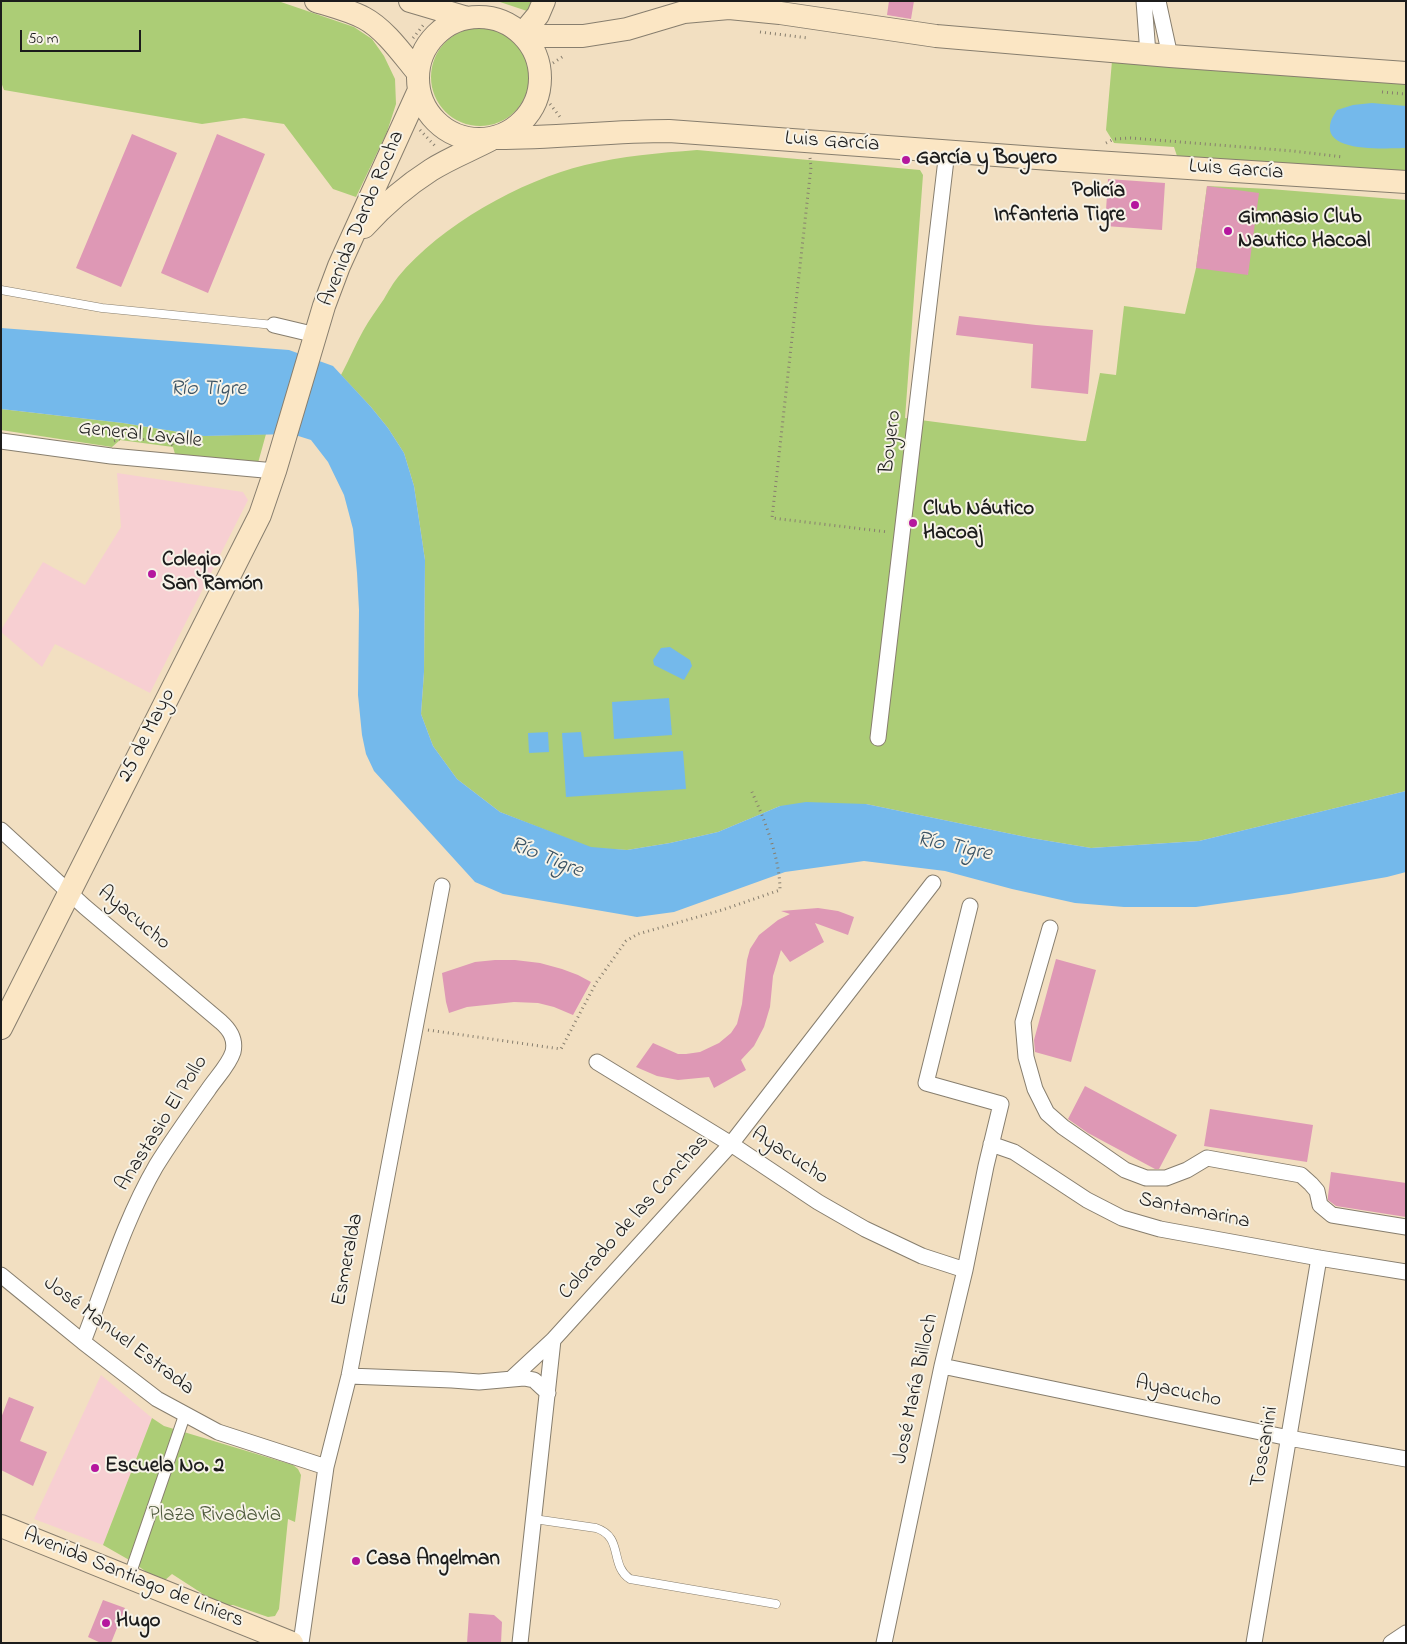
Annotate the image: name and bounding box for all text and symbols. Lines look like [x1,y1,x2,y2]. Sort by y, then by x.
scale bar [22,20,144,52]
text: 50 m [28,28,58,50]
street label: Luis García [784,127,880,159]
street label: Avenida Dardo Rocha [315,128,411,310]
place label: García y Boyero [916,147,1057,173]
marker: García y Boyero [900,154,912,166]
street label: Luis García [1188,155,1284,187]
place label: Policía Infanteria Tigre [994,180,1125,230]
marker: Policía Infanteria Tigre [1129,199,1141,211]
place label: Gimnasio Club Nautico Hacoal [1238,206,1370,256]
marker: Gimnasio Club Nautico Hacoal [1222,225,1234,237]
water label: Río Tigre [170,377,246,403]
street label: Boyero [876,409,908,475]
street label: General Lavalle [77,417,203,455]
place label: Club Náutico Hacoaj [923,498,1034,548]
marker: Club Náutico Hacoaj [907,517,919,529]
place label: Colegio San Ramón [162,549,263,599]
marker: Colegio San Ramón [146,568,158,580]
street label: 25 de Mayo [114,685,182,787]
water label: Río Tigre [914,827,994,869]
water label: Río Tigre [506,832,586,886]
street label: Ayacucho [91,881,175,957]
street label: Anastasio El Pollo [111,1052,215,1196]
street label: Ayacucho [745,1123,833,1191]
street label: Colorado de las Conchas [554,1130,716,1306]
street label: Santamarina [1136,1188,1252,1236]
street label: Esmeralda [328,1212,370,1308]
street label: José Manuel Estrada [38,1272,198,1402]
street label: José María Billoch [889,1312,945,1466]
street label: Ayacucho [1133,1372,1223,1414]
street label: Toscanini [1246,1405,1286,1489]
place label: Escuela No. 2 [105,1455,224,1481]
marker: Escuela No. 2 [89,1462,101,1474]
park label: Plaza Rivadavia [149,1504,281,1530]
street label: Avenida Santiago de Liniers [19,1523,247,1635]
place label: Casa Angelman [366,1548,500,1574]
marker: Casa Angelman [350,1555,362,1567]
place label: Hugo [116,1610,161,1636]
marker: Hugo [100,1617,112,1629]

